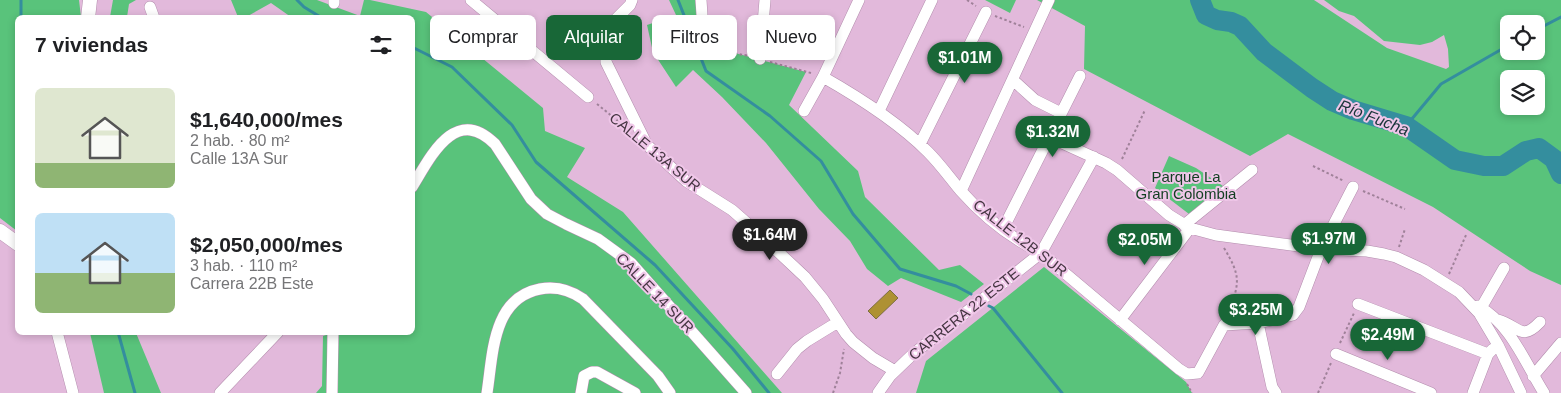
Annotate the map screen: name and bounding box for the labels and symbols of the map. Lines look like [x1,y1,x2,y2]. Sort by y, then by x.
pin: $1.01M [924,42,1006,84]
water label: Río Fucha [1336,96,1411,139]
street label: CALLE 13A SUR [606,109,704,195]
pin: $1.32M [1012,116,1094,158]
park label: Parque La Gran Colombia [1136,168,1237,202]
street label: CALLE 12B SUR [970,196,1071,280]
pin: $1.64M [729,218,811,261]
pin: $1.97M [1288,222,1370,265]
pin: $2.05M [1104,224,1186,266]
street label: CALLE 14 SUR [613,249,698,336]
street label: CARRERA 22 ESTE [905,264,1022,363]
pin: $3.25M [1215,294,1297,336]
pin: $2.49M [1347,318,1429,361]

